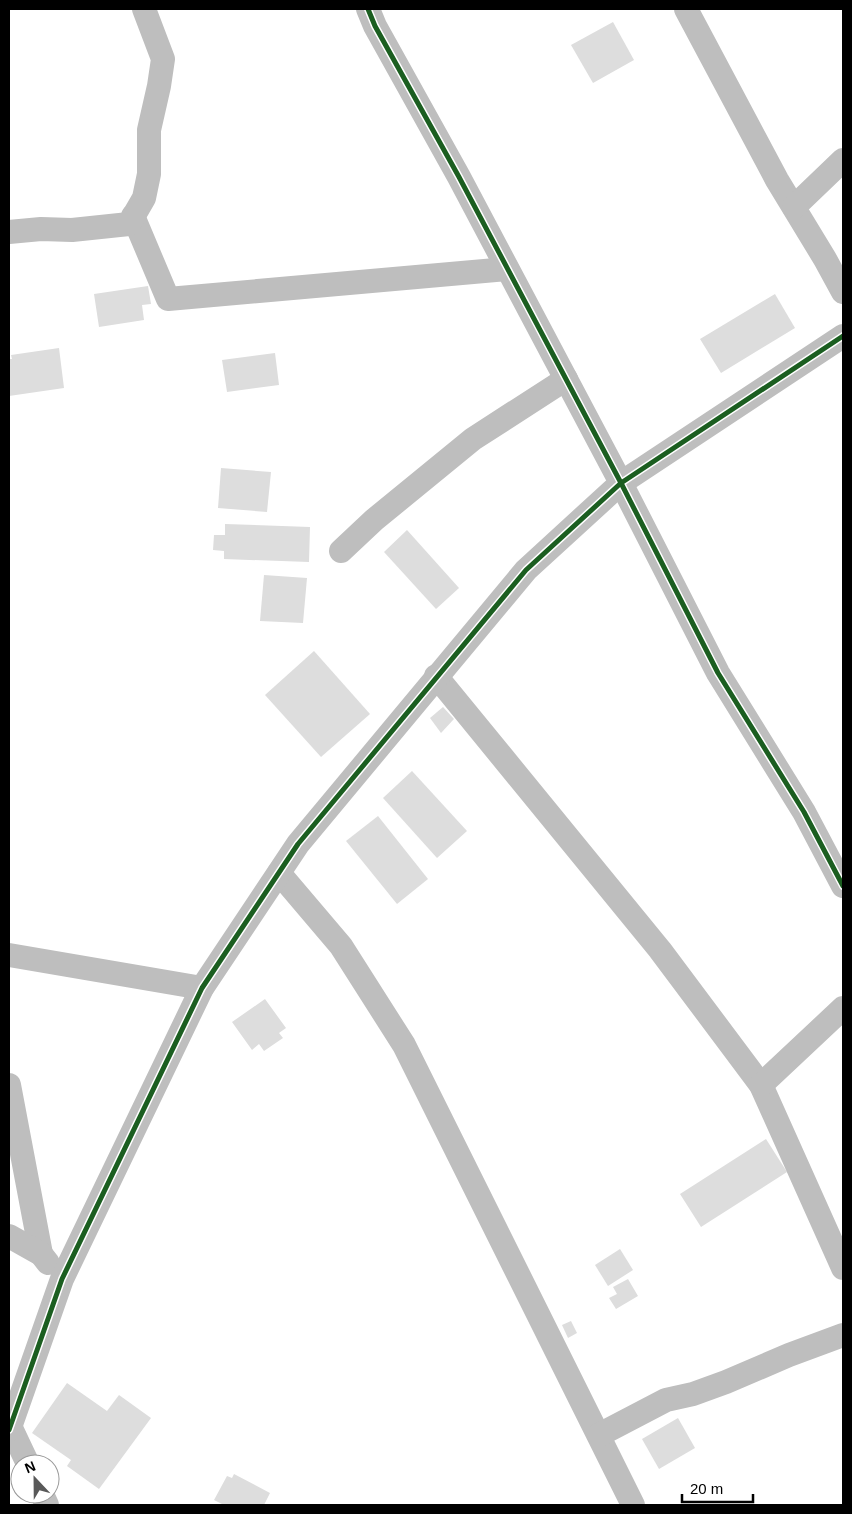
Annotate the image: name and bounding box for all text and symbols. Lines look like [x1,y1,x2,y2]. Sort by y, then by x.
north arrow [10,1454,60,1504]
text: N [22,1458,38,1476]
scale bar [682,1472,753,1504]
text: 20 m [690,1480,723,1497]

